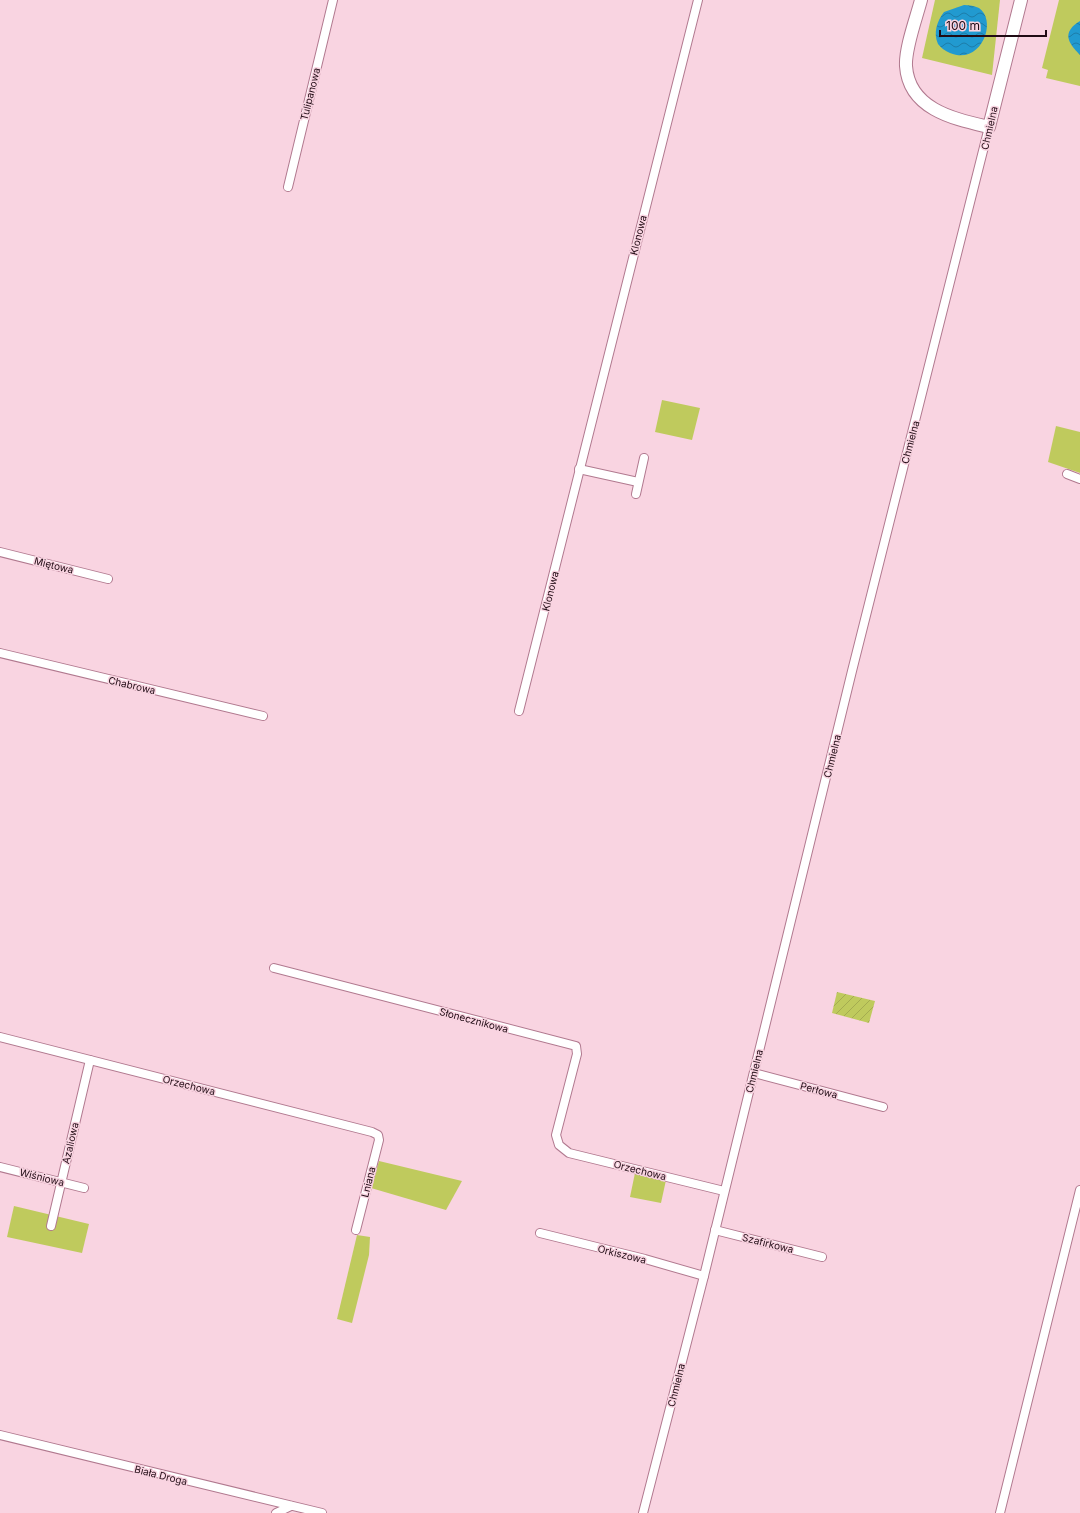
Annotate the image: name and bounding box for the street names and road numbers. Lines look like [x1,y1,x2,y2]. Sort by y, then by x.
street label: Tulipanowa [298,66,322,122]
street label: Chmielna [978,105,1000,151]
street label: Klonowa [627,214,649,256]
street label: Chmielna [898,419,922,465]
street label: Miętowa [33,554,75,576]
street label: Klonowa [539,570,561,612]
street label: Chabrowa [107,674,157,696]
street label: Chmielna [821,733,843,779]
street label: Słonecznikowa [438,1005,510,1035]
street label: Chmielna [743,1048,765,1094]
street label: Orzechowa [161,1073,217,1097]
street label: Perłowa [799,1079,839,1101]
street label: Azaliowa [59,1121,81,1165]
street label: Orzechowa [612,1158,668,1182]
street label: Lniana [358,1165,378,1199]
street label: Wiśniowa [18,1166,66,1188]
street label: Szafirkowa [741,1231,795,1255]
street label: Orkiszowa [596,1242,648,1266]
street label: Chmielna [665,1362,687,1408]
street label: Biała Droga [133,1463,189,1487]

